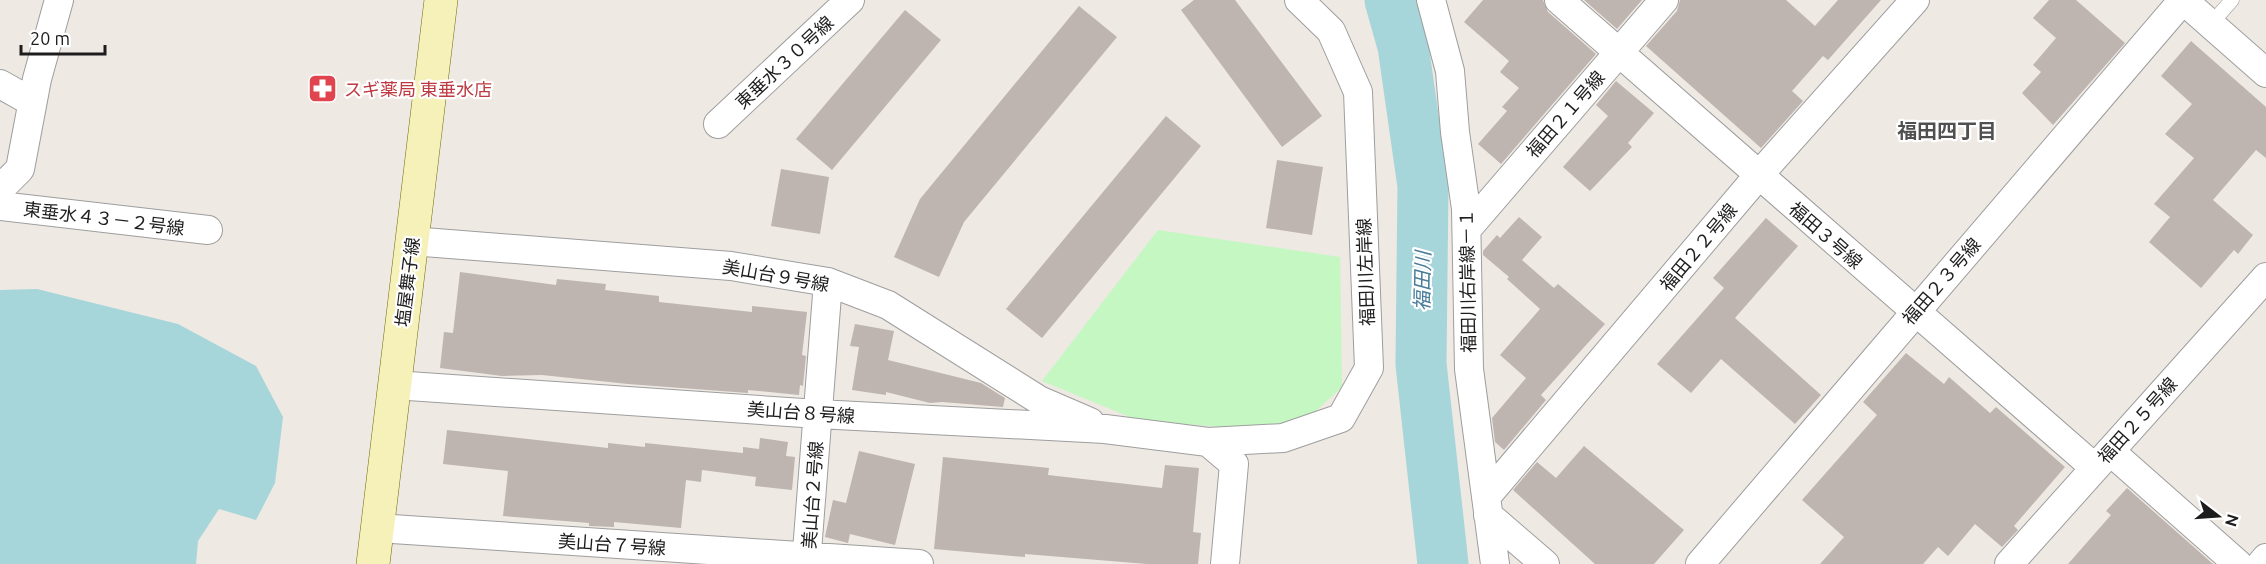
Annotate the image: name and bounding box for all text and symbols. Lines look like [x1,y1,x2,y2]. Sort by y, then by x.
street label: 東垂水３０号線 [731,12,837,112]
scale bar [21,18,105,56]
text: 20 m [30,28,70,48]
street label: 福田２１号線 [1522,67,1608,161]
pharmacy icon: スギ薬局 東垂水店 [307,73,339,105]
place label: スギ薬局 東垂水店 [344,79,492,99]
district label: 福田四丁目 [1897,119,1997,142]
street label: 東垂水４３－２号線 [22,198,186,238]
street label: 福田３号線 [1785,198,1867,272]
street label: 福田２２号線 [1656,199,1740,295]
street label: 福田川右岸線－１ [1456,209,1478,353]
street label: 福田川左岸線 [1353,218,1377,326]
street label: 福田２３号線 [1898,234,1984,328]
street label: 塩屋舞子線 [392,236,422,328]
water label: 福田川 [1410,249,1434,311]
street label: 美山台９号線 [721,256,831,294]
street label: 福田２５号線 [2093,373,2181,467]
street label: 美山台８号線 [746,398,856,426]
street label: 美山台２号線 [798,440,826,550]
north arrow [2188,486,2248,546]
text: N [2222,512,2243,529]
street label: 美山台７号線 [557,530,667,558]

